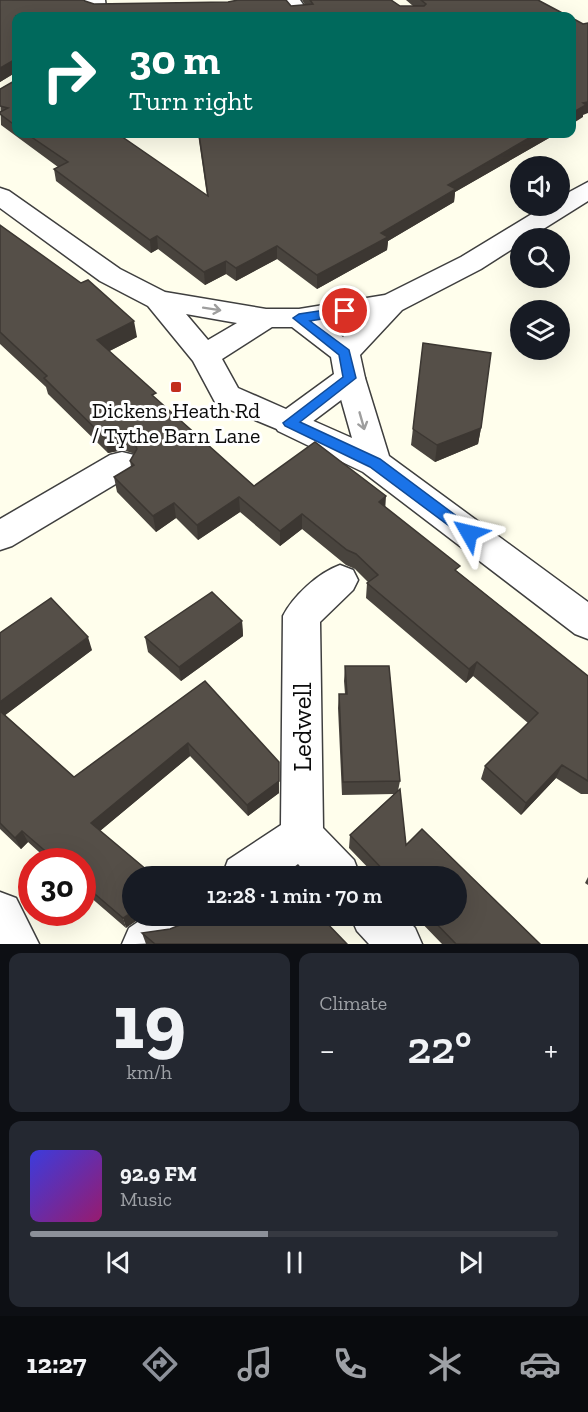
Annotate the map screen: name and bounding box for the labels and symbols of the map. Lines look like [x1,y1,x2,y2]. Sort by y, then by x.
pin [319,285,370,336]
one-way arrow [202,304,221,315]
marker: Dickens Heath Rd / Tythe Barn Lane [169,380,183,394]
place label: Dickens Heath Rd / Tythe Barn Lane [92,397,260,449]
one-way arrow [357,411,368,430]
position arrow [437,501,501,565]
street label: Ledwell [286,682,318,772]
speed limit sign: 30 [18,848,96,926]

